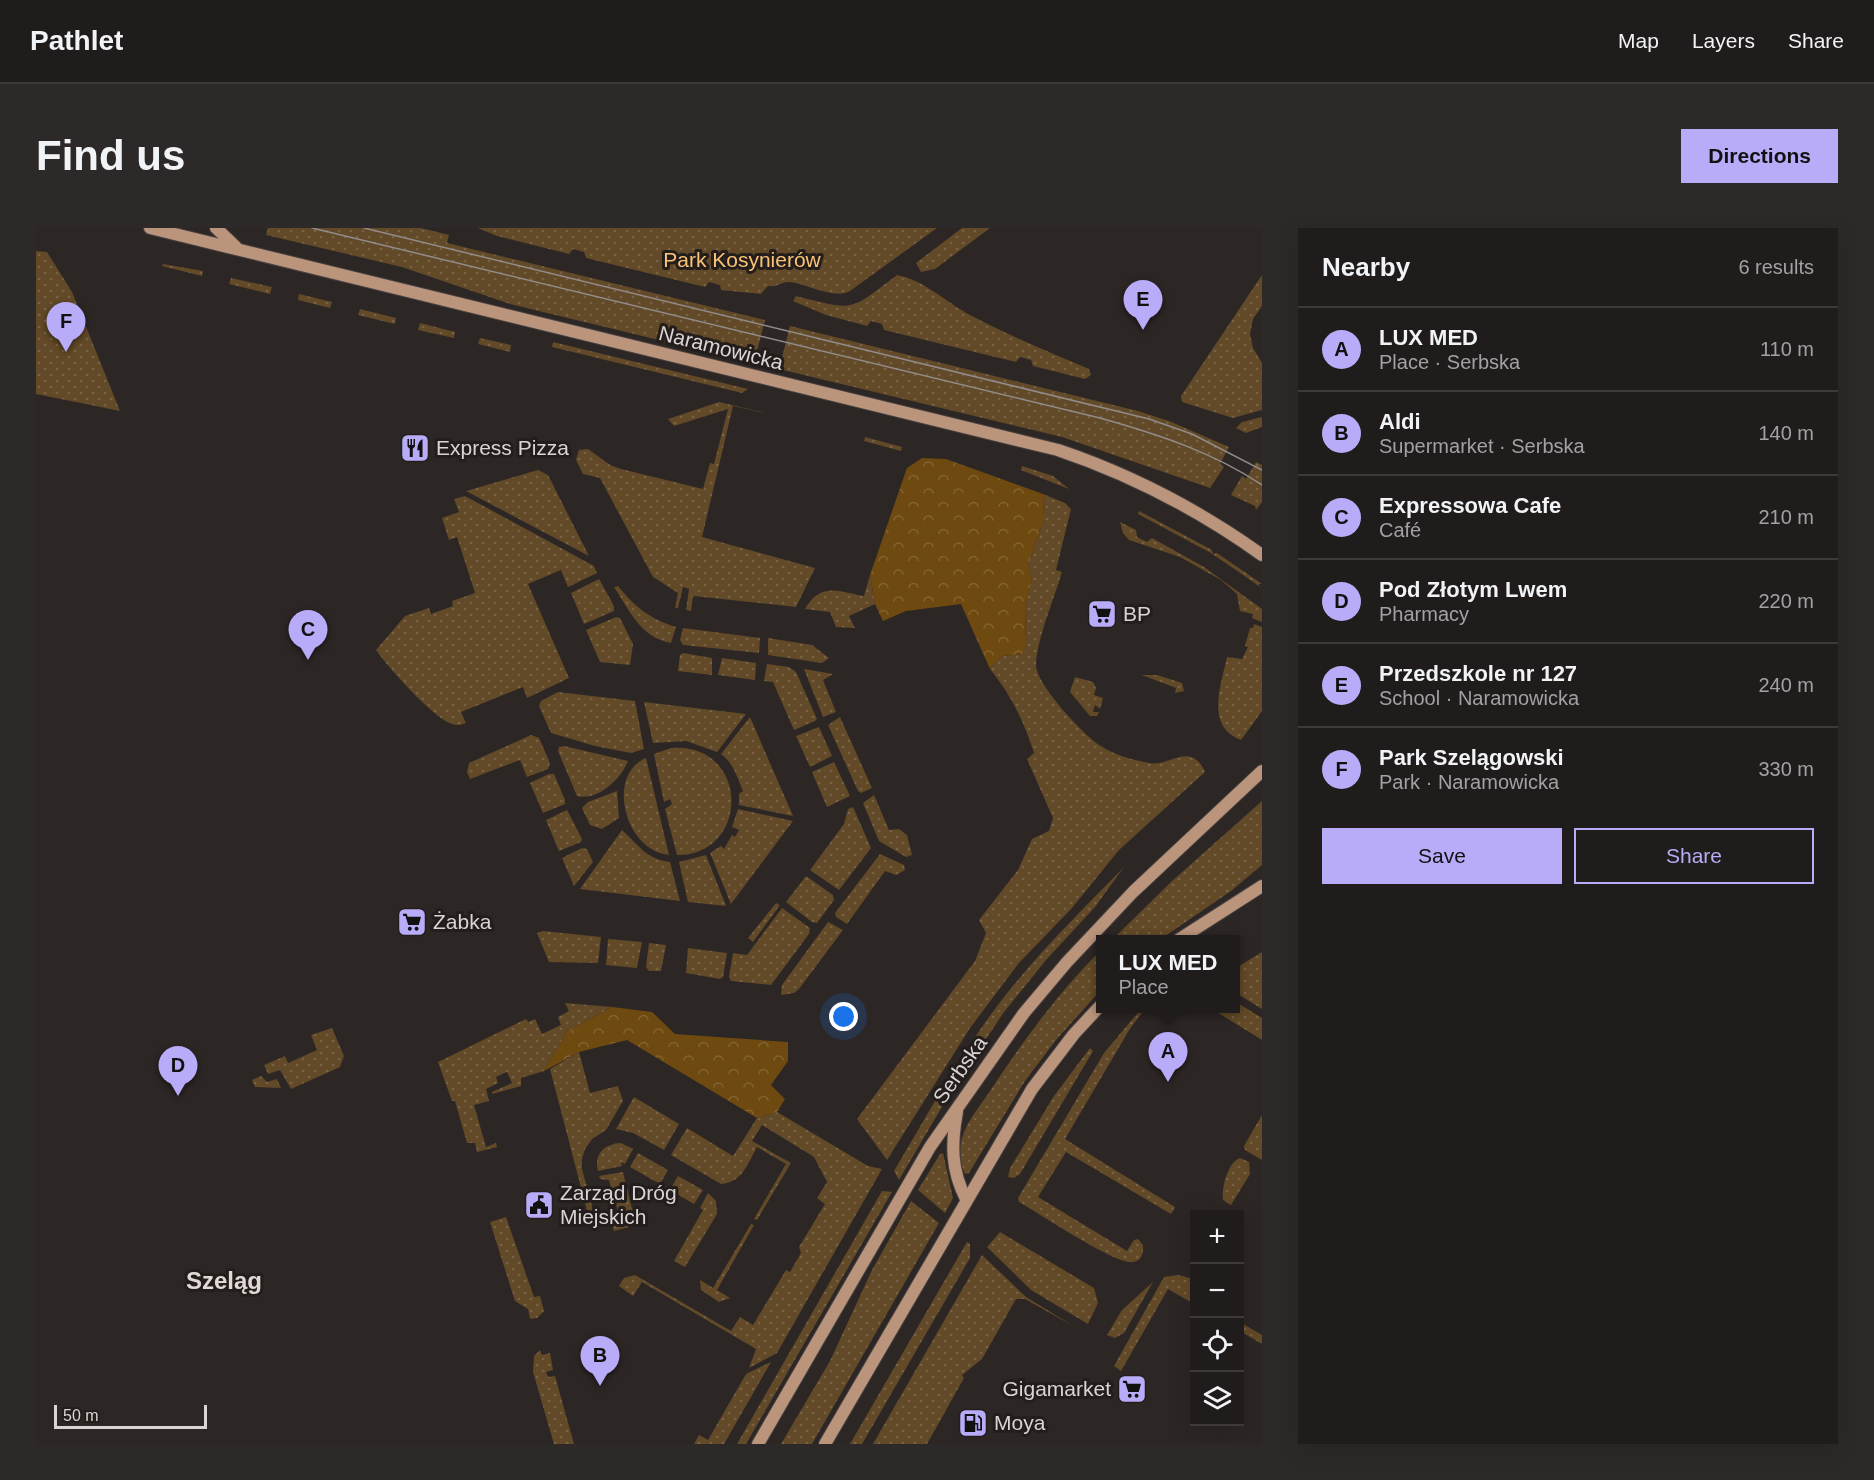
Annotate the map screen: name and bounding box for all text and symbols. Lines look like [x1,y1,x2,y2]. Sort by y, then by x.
text: Pathlet [30,25,123,56]
text: Map [1618,29,1659,52]
text: Layers [1692,29,1755,52]
text: Share [1788,29,1844,52]
button: Directions [1681,129,1838,183]
text: Find us [36,132,185,179]
park label: Park Kosynierów [663,248,822,271]
text: Nearby [1322,252,1410,282]
text: 6 results [1738,256,1814,278]
pin: E [1124,280,1162,330]
pin: F [46,302,86,352]
street label: Naramowicka [657,321,786,374]
text: LUX MED [1379,325,1478,350]
text: A [1334,338,1349,360]
text: 110 m [1760,338,1814,360]
text: Place · Serbska [1379,351,1520,373]
text: Aldi [1379,409,1421,434]
text: B [1334,422,1349,444]
text: 140 m [1758,422,1814,444]
restaurant icon: Express Pizza [399,432,431,464]
text: Supermarket · Serbska [1379,435,1585,457]
place label: Express Pizza [436,436,569,459]
text: Expressowa Cafe [1379,493,1561,518]
text: C [1334,506,1349,528]
text: 210 m [1758,506,1814,528]
text: Café [1379,519,1421,541]
text: Pod Złotym Lwem [1379,577,1567,602]
text: D [1334,590,1349,612]
text: 220 m [1758,590,1814,612]
supermarket icon: BP [1086,598,1118,630]
place label: BP [1123,602,1151,625]
text: Pharmacy [1379,603,1469,625]
pin: C [288,610,328,660]
text: Przedszkole nr 127 [1379,661,1577,686]
text: E [1335,674,1348,696]
text: 240 m [1758,674,1814,696]
text: School · Naramowicka [1379,687,1579,709]
text: Park Szelągowski [1379,745,1564,770]
text: F [1335,758,1348,780]
text: 330 m [1758,758,1814,780]
text: Park · Naramowicka [1379,771,1559,793]
button: Save [1322,828,1562,884]
button: Share [1574,828,1814,884]
supermarket icon: Żabka [396,906,428,938]
place label: Żabka [433,910,492,933]
popup [1096,935,1240,1013]
text: LUX MED [1119,950,1218,975]
text: Place [1119,976,1169,998]
your location [829,1002,858,1031]
street label: Serbska [928,1031,991,1108]
pin: A [1148,1032,1188,1082]
pin: D [158,1046,198,1096]
place label: Zarząd Dróg Miejskich [560,1181,677,1228]
public building icon: Zarząd Dróg Miejskich [523,1189,555,1221]
map controls [1190,1210,1244,1426]
button: + [1190,1210,1244,1264]
button: − [1190,1264,1244,1318]
district label: Szeląg [186,1267,262,1294]
button: locate [1190,1318,1244,1372]
pin: B [580,1336,620,1386]
button: layers [1190,1372,1244,1426]
supermarket icon: Gigamarket [1116,1373,1148,1405]
place label: Gigamarket [1002,1377,1111,1400]
scale bar [54,1402,207,1430]
text: 50 m [63,1407,99,1424]
fuel station icon: Moya [957,1407,989,1439]
place label: Moya [994,1411,1046,1434]

